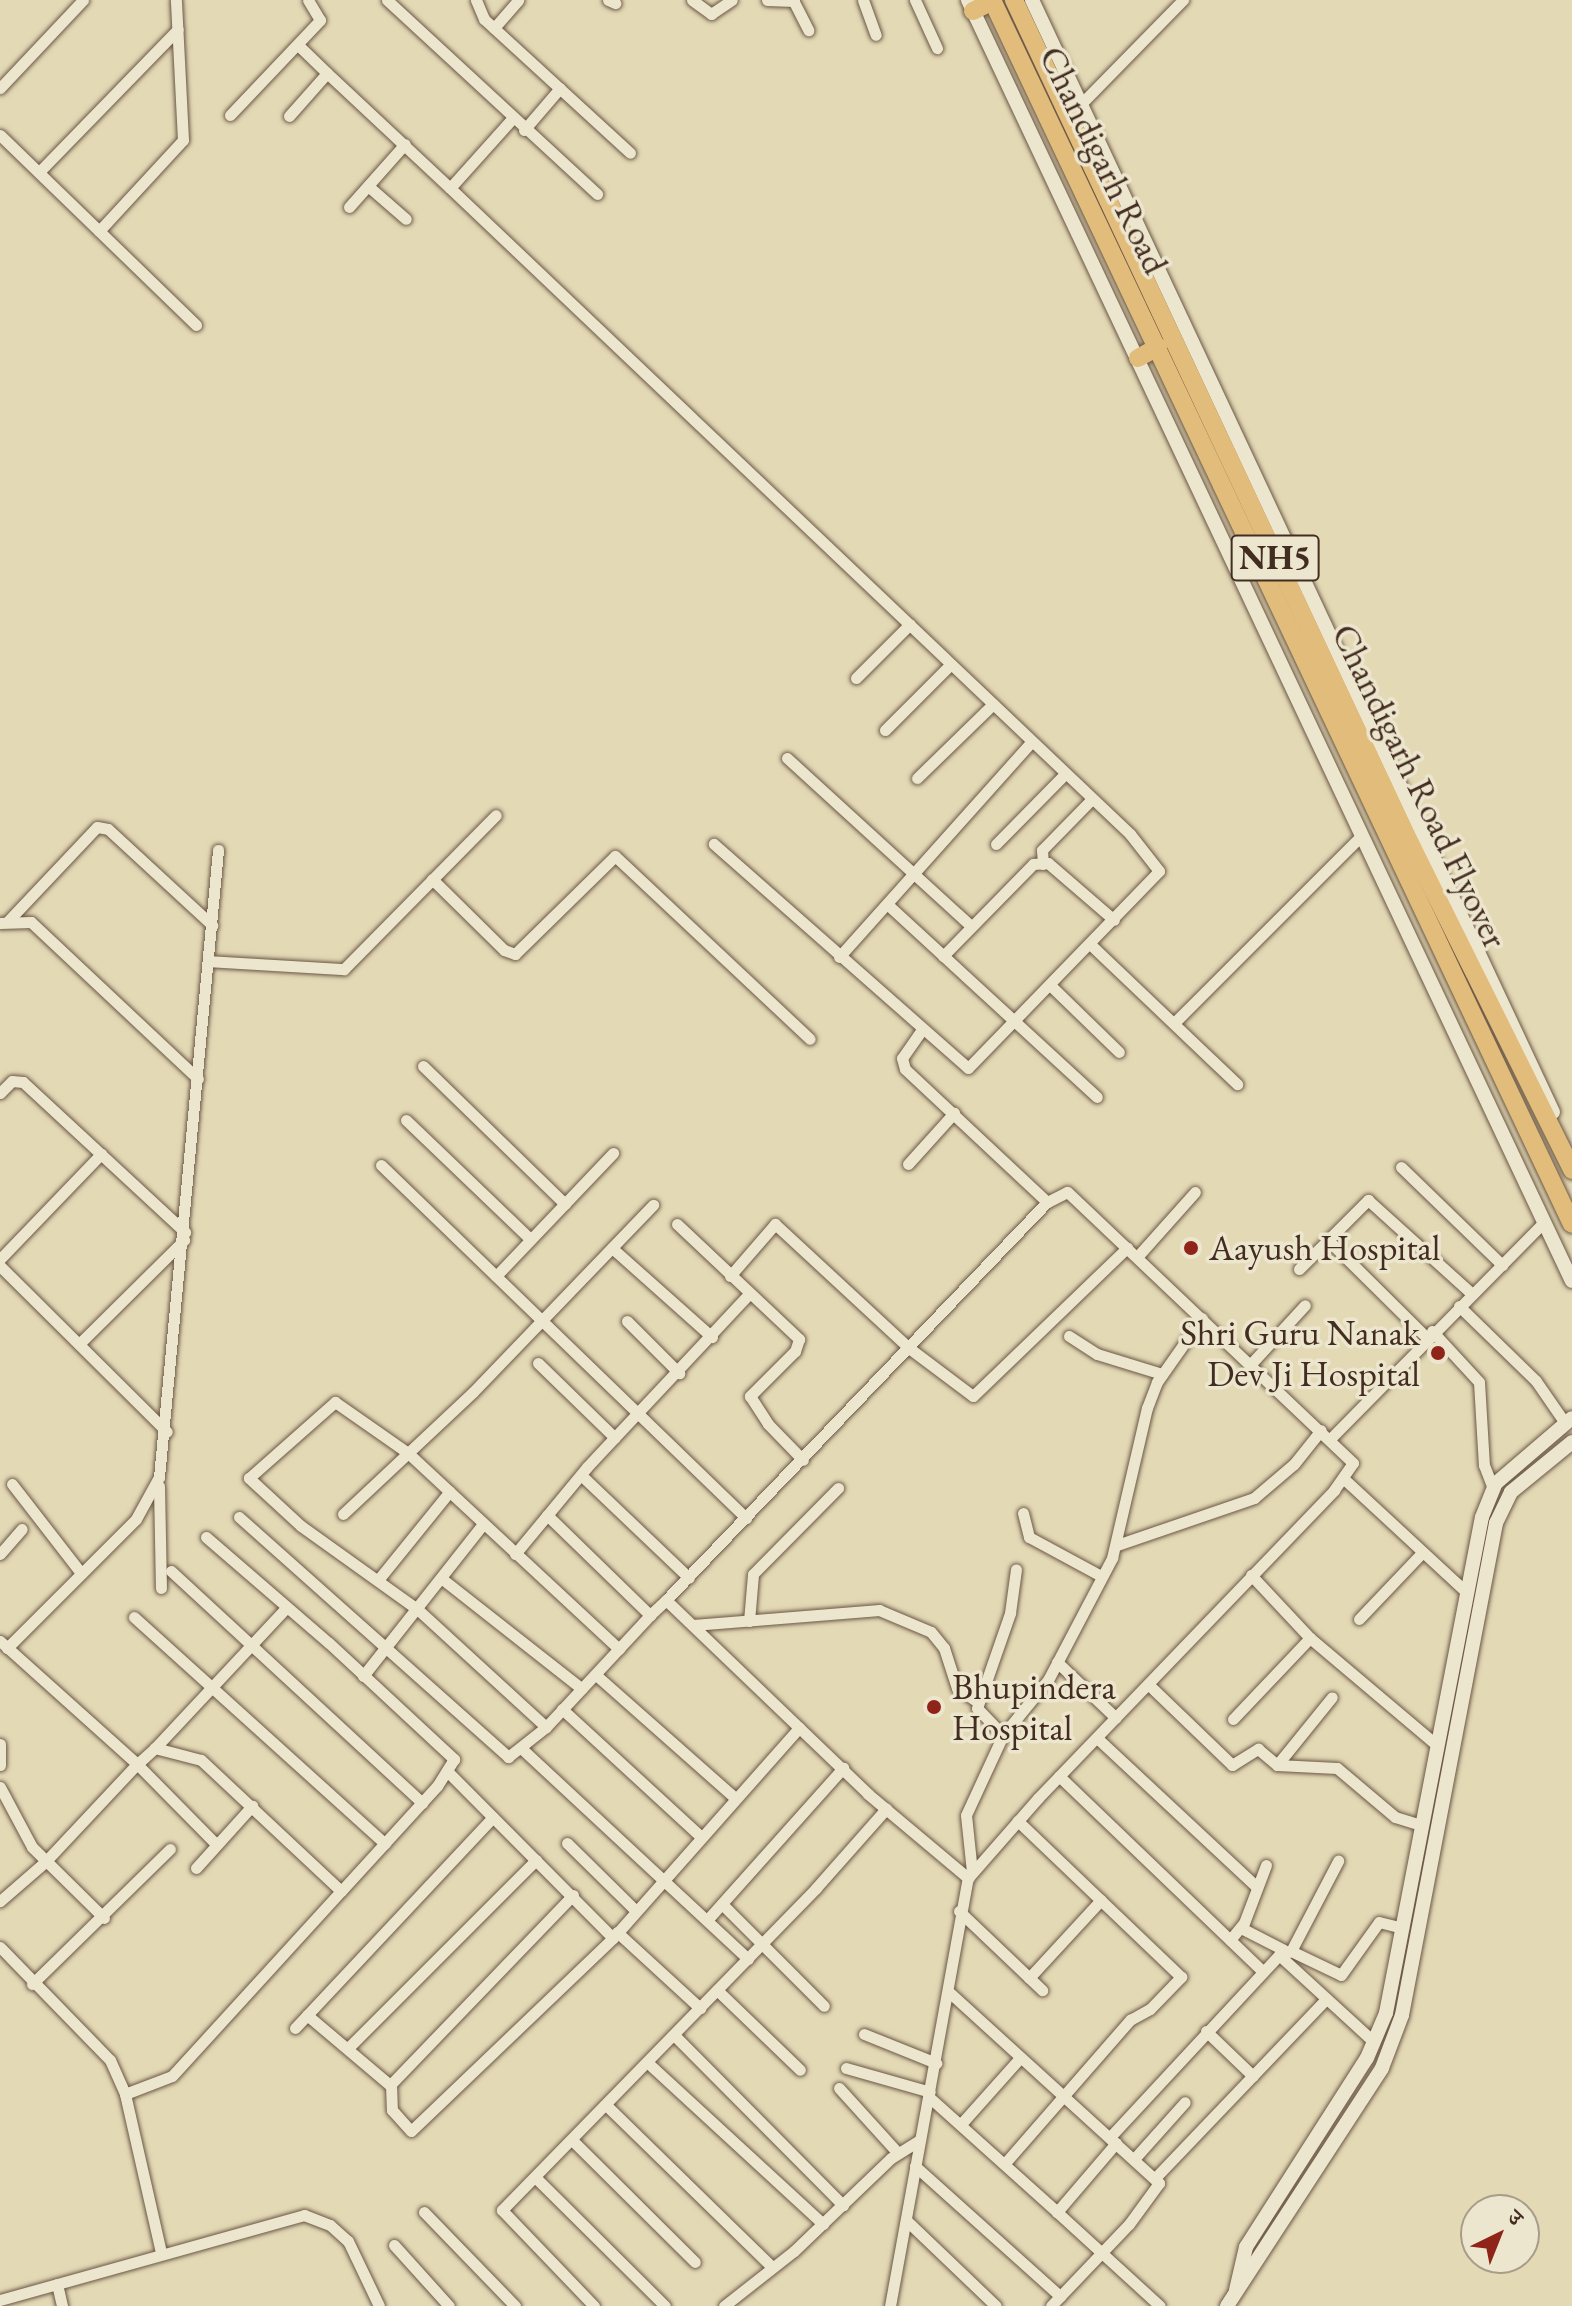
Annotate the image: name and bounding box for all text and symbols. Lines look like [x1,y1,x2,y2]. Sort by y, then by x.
street label: Chandigarh Road [1030,39,1178,281]
road number: NH5 [1229,528,1321,588]
street label: Chandigarh Road Flyover [1323,617,1517,955]
place label: Aayush Hospital [1209,1226,1440,1270]
marker: Aayush Hospital [1180,1237,1202,1259]
place label: Shri Guru Nanak Dev Ji Hospital [1180,1310,1420,1395]
marker: Shri Guru Nanak Dev Ji Hospital [1427,1342,1449,1364]
place label: Bhupindera Hospital [952,1664,1116,1749]
marker: Bhupindera Hospital [923,1696,945,1718]
north arrow [1460,2194,1540,2274]
text: उ [1501,2203,1529,2232]

